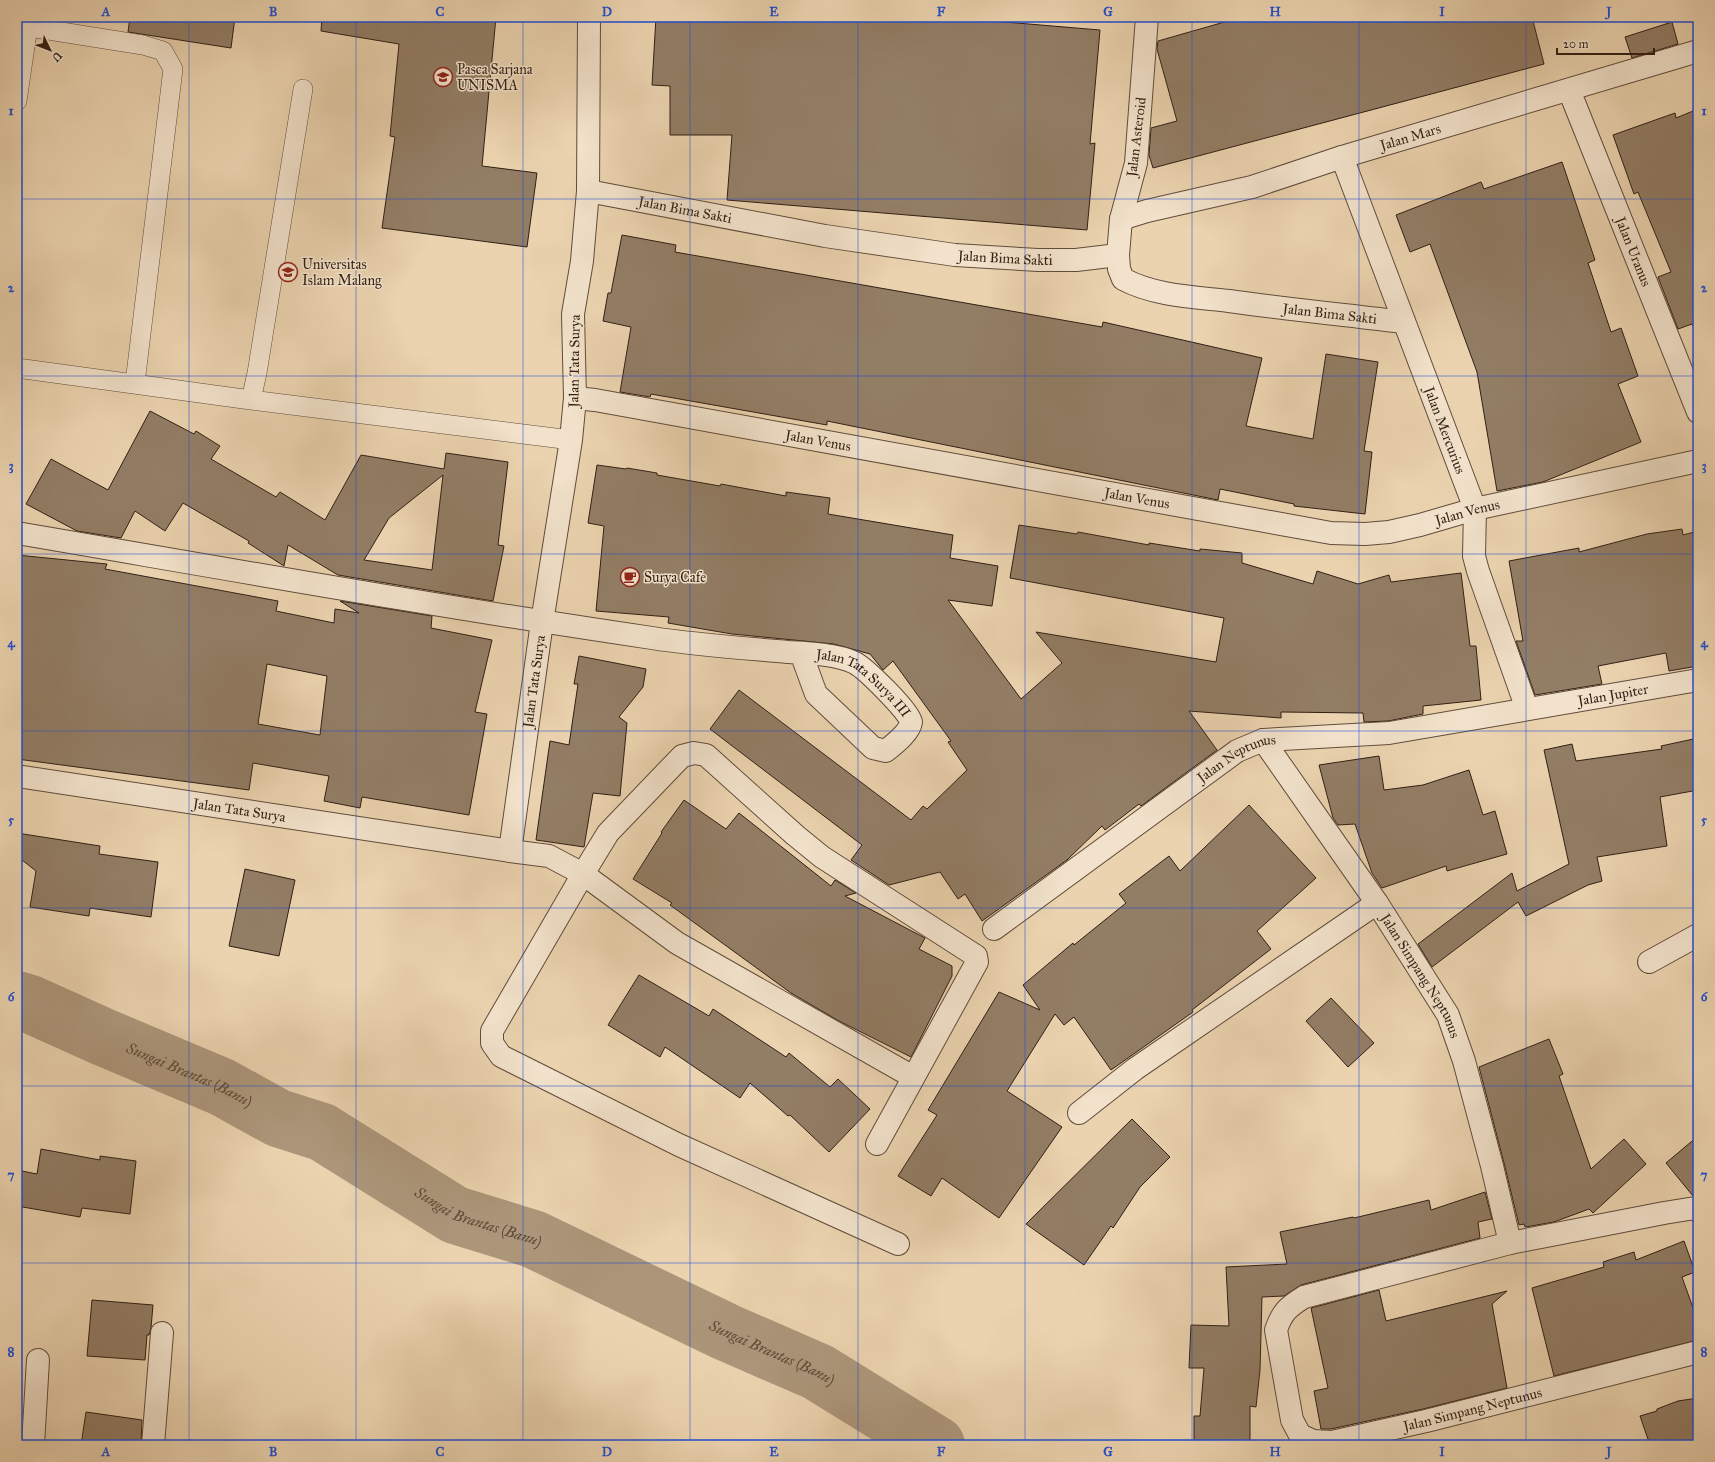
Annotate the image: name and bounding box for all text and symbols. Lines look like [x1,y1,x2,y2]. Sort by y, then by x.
text: A [101,4,111,20]
text: B [269,4,278,20]
text: C [436,4,445,20]
text: D [602,4,612,20]
text: E [769,4,779,20]
text: F [937,4,946,20]
text: G [1103,4,1113,20]
text: H [1269,4,1281,20]
text: I [1439,4,1445,20]
text: J [1604,4,1612,20]
north arrow [30,30,70,70]
scale bar [1557,30,1654,56]
text: 20 m [1563,37,1589,51]
text: U [49,49,65,64]
place label: Pasca Sarjana UNISMA [457,61,533,94]
school or university icon: Pasca Sarjana UNISMA [432,66,454,88]
street label: Jalan Asteroid [1123,96,1151,180]
text: 1 [8,103,14,119]
text: 1 [1701,103,1707,119]
street label: Jalan Mars [1376,120,1443,156]
street label: Jalan Bima Sakti [635,192,733,227]
street label: Jalan Uranus [1610,213,1655,289]
street label: Jalan Bima Sakti [955,247,1053,269]
place label: Universitas Islam Malang [302,256,382,289]
school or university icon: Universitas Islam Malang [277,261,299,283]
text: 2 [8,280,15,296]
text: 2 [1701,280,1708,296]
street label: Jalan Bima Sakti [1280,300,1378,328]
street label: Jalan Tata Surya [565,314,585,410]
street label: Jalan Mercurius [1419,382,1469,476]
street label: Jalan Venus [782,426,852,455]
text: 3 [8,458,14,474]
text: 3 [1701,458,1707,474]
street label: Jalan Venus [1101,484,1171,513]
street label: Jalan Venus [1431,496,1501,531]
cafe icon: Surya Cafe [619,566,641,588]
place label: Surya Cafe [644,569,706,586]
street label: Jalan Tata Surya [519,634,549,731]
text: 4 [7,635,15,651]
text: 4 [1700,635,1708,651]
street label: Jalan Tata Surya III [813,646,914,721]
street label: Jalan Jupiter [1575,681,1650,711]
street label: Jalan Neptunus [1192,731,1276,788]
street label: Jalan Tata Surya [190,795,287,826]
text: 5 [8,812,15,828]
text: 5 [1701,812,1708,828]
street label: Jalan Simpang Neptunus [1375,909,1463,1040]
text: 6 [8,989,16,1005]
text: 6 [1701,989,1709,1005]
water label: Sungai Brantas (Banu) [123,1038,255,1112]
text: 7 [8,1167,15,1183]
text: 7 [1701,1167,1708,1183]
water label: Sungai Brantas (Banu) [411,1183,545,1252]
water label: Sungai Brantas (Banu) [705,1316,838,1390]
text: 8 [8,1344,15,1360]
text: 8 [1701,1344,1708,1360]
street label: Jalan Simpang Neptunus [1400,1384,1544,1436]
text: A [101,1444,111,1460]
text: B [269,1444,278,1460]
text: C [436,1444,445,1460]
text: D [602,1444,612,1460]
text: E [769,1444,779,1460]
text: F [937,1444,946,1460]
text: G [1103,1444,1113,1460]
text: H [1269,1444,1281,1460]
text: I [1439,1444,1445,1460]
text: J [1604,1444,1612,1460]

